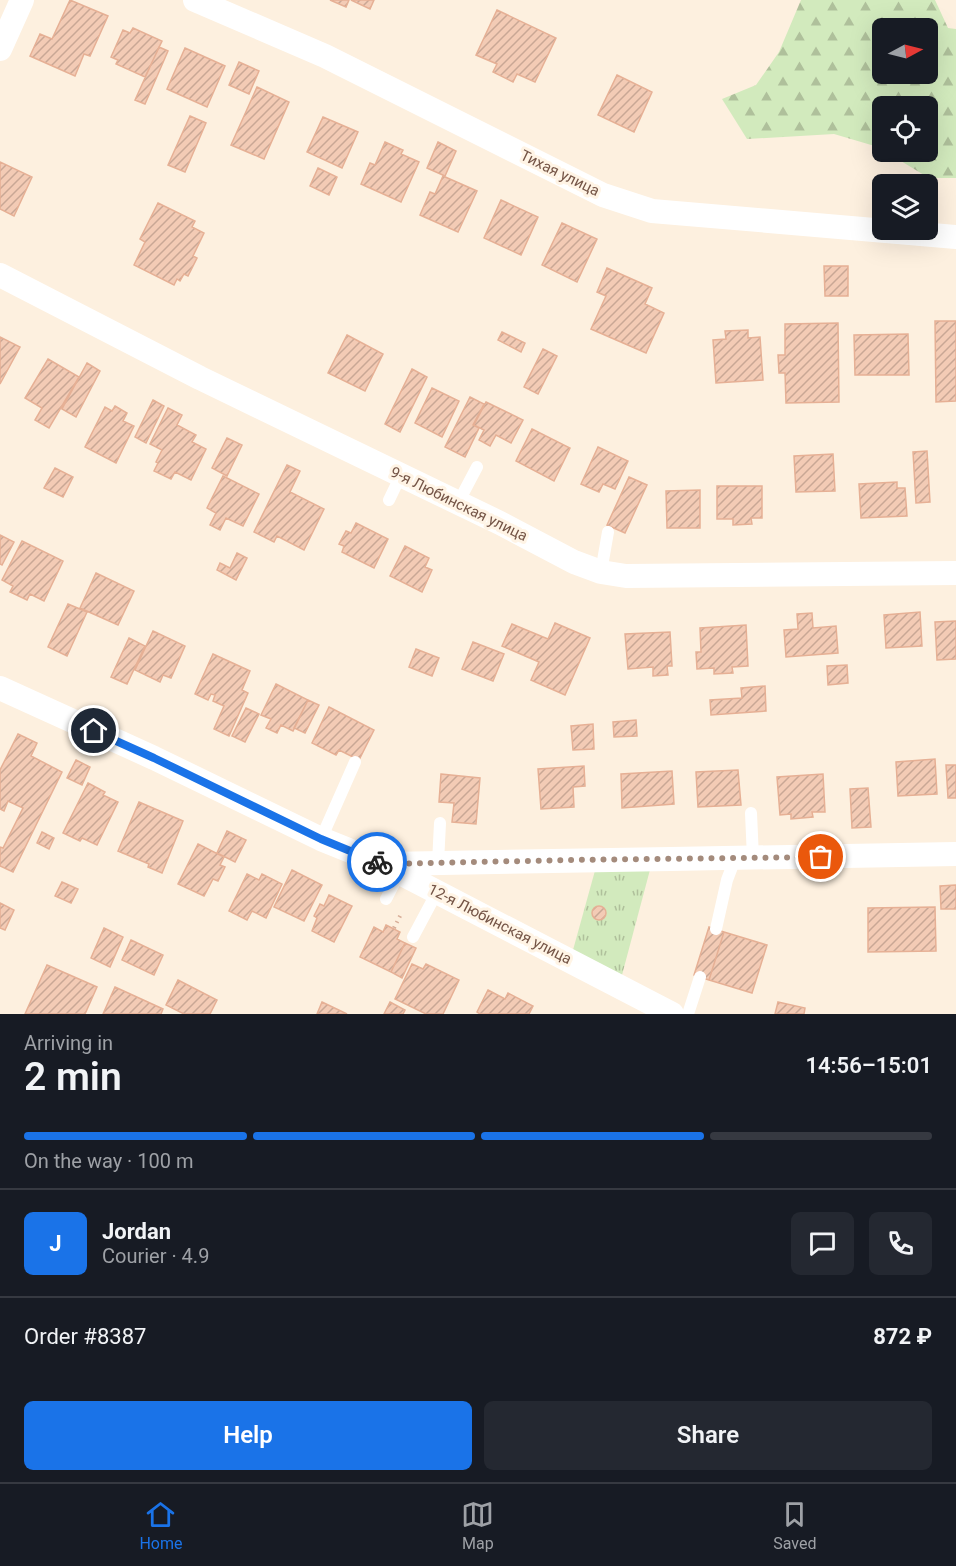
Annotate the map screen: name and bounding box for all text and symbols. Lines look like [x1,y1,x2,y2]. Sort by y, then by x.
north arrow [872,18,938,84]
map controls [872,18,938,240]
button: locate [872,96,938,162]
street label: Тихая улица [518,146,602,200]
button: layers [872,174,938,240]
street label: 9-я Любинская улица [388,463,530,545]
pin [68,705,119,756]
icon: home [77,714,110,747]
pin [795,831,846,882]
courier [347,832,407,892]
icon: bag [804,840,837,873]
icon: bike [361,846,394,879]
street label: 12-я Любинская улица [425,880,575,968]
text: Arriving in [24,1031,113,1055]
text: 14:56–15:01 [805,1053,932,1078]
text: 2 min [24,1054,122,1100]
text: On the way · 100 m [24,1149,193,1173]
button: chat [791,1212,854,1275]
button: phone [869,1212,932,1275]
text: Jordan [102,1219,171,1244]
text: J [49,1231,62,1256]
text: Courier · 4.9 [102,1244,209,1268]
text: Order #8387 [24,1324,146,1349]
text: 872 ₽ [873,1324,932,1349]
button: Help [24,1401,472,1470]
button: Share [484,1401,932,1470]
tab: Home [139,1498,183,1553]
tab: Map [461,1498,494,1553]
tab: Saved [773,1498,817,1553]

